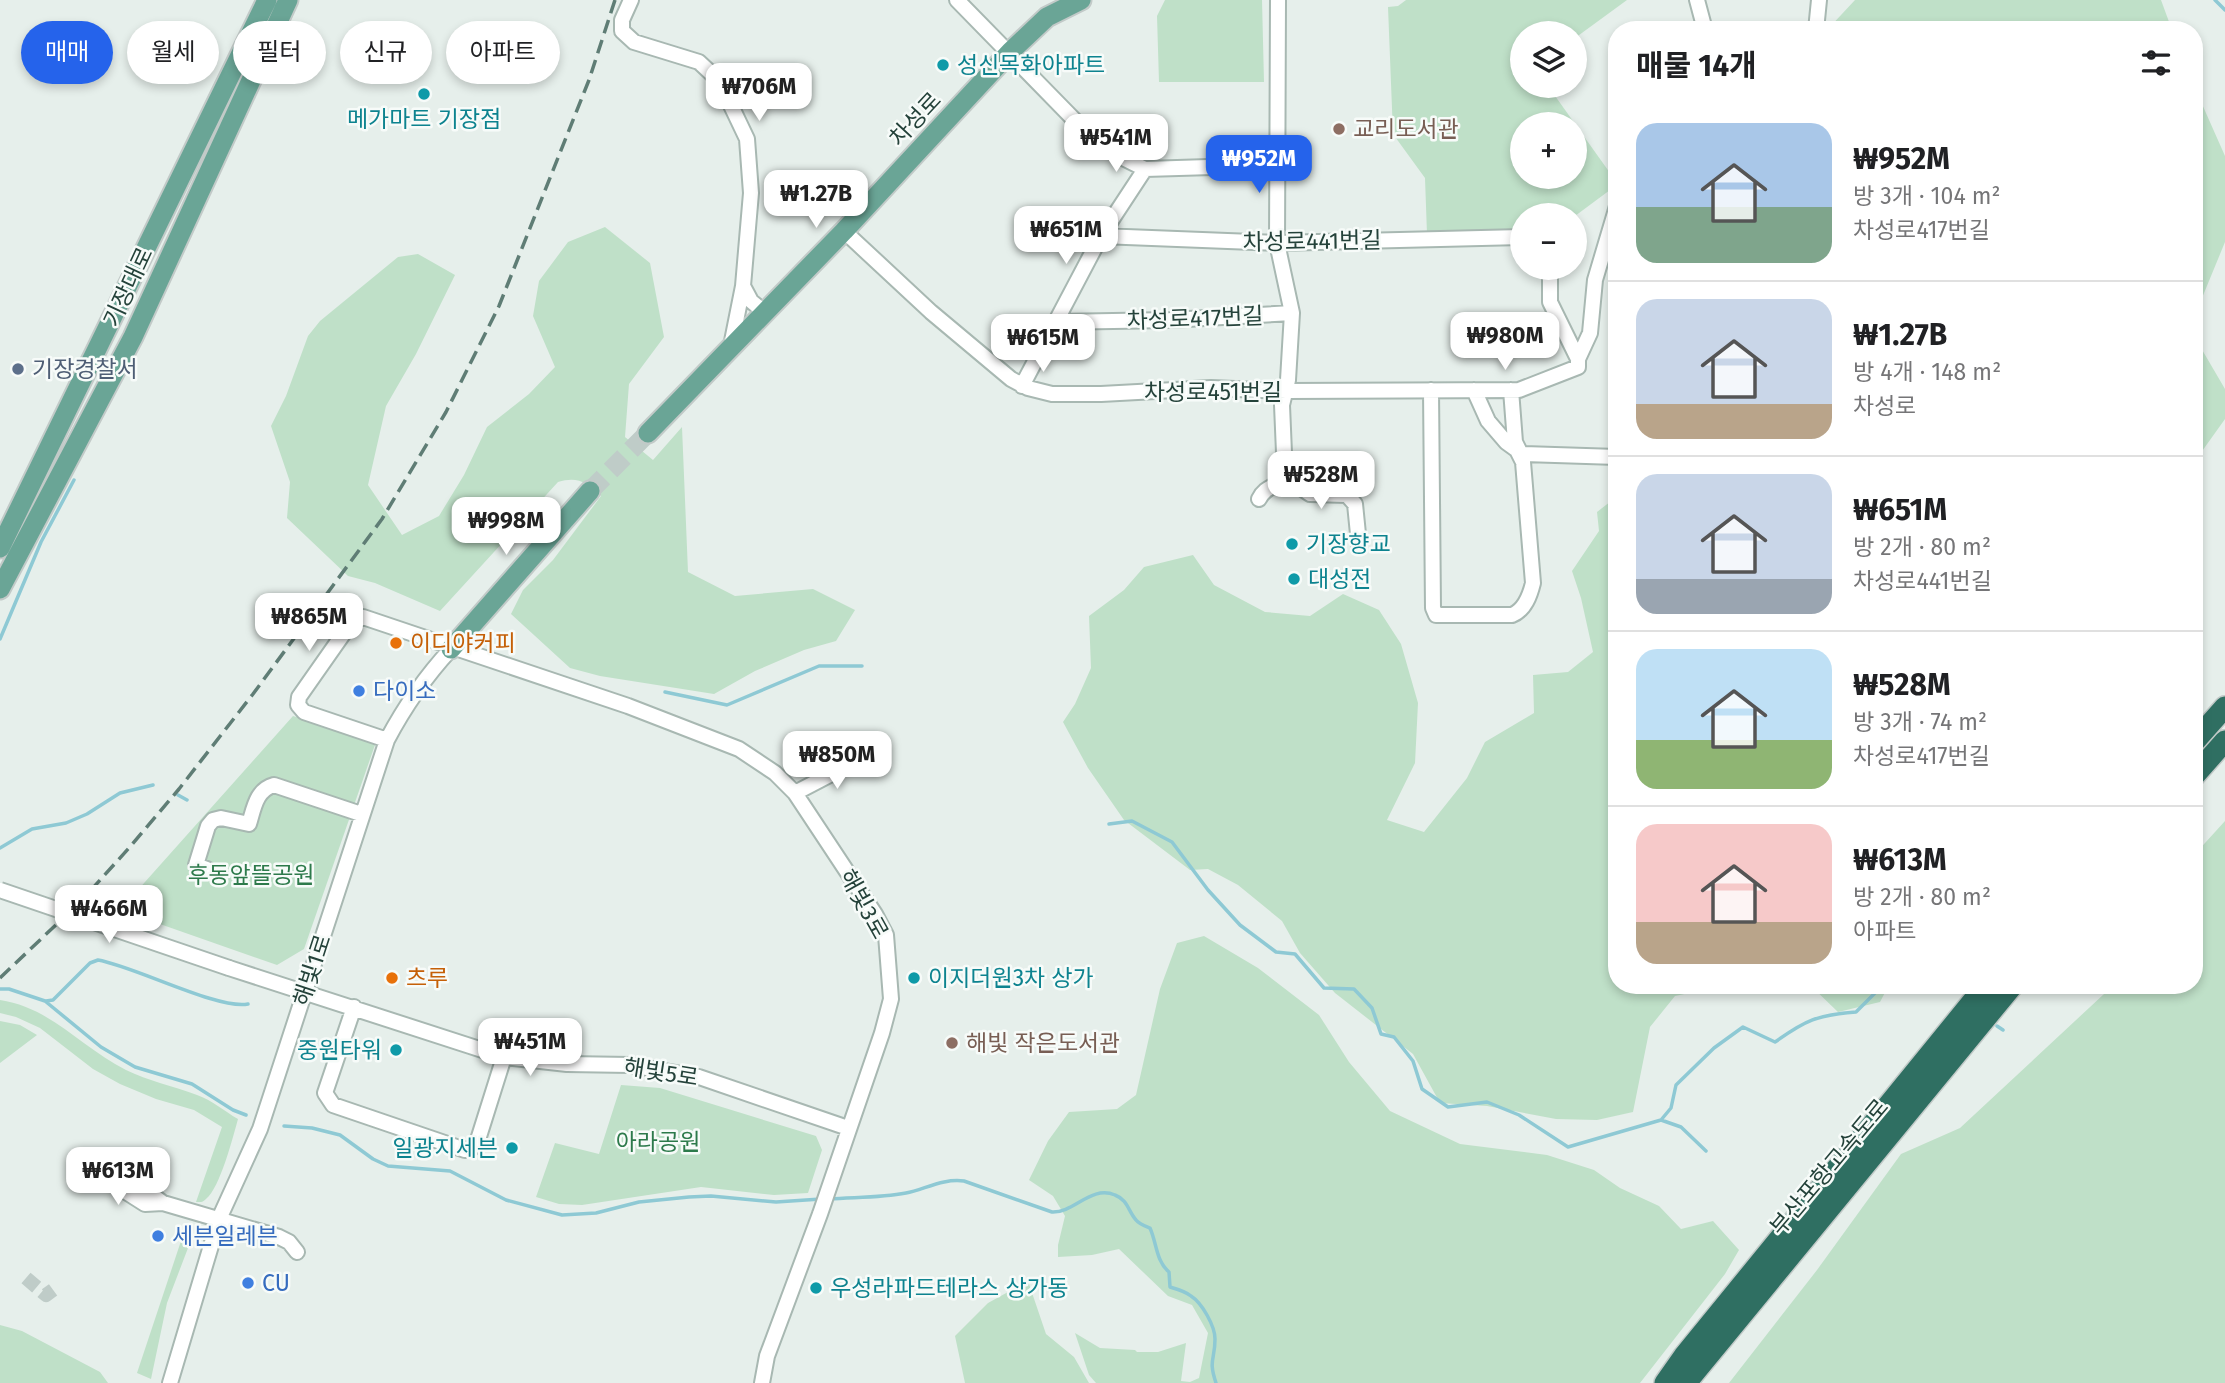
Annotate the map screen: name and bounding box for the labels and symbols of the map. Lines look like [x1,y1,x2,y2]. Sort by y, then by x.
place label: 성신목화아파트 [957,51,1105,79]
marker: 성신목화아파트 [935,57,951,73]
pin: ₩706M [710,64,808,123]
marker: 메가마트 기장점 [416,86,432,102]
street label: 차성로 [883,86,947,152]
place label: 메가마트 기장점 [347,105,501,133]
pin: ₩541M [1067,114,1165,174]
place label: 교리도서관 [1353,115,1459,143]
marker: 교리도서관 [1331,121,1347,137]
pin: ₩952M [1210,136,1308,195]
pin: ₩1.27B [759,170,873,230]
pin: ₩651M [1017,206,1115,266]
street label: 차성로441번길 [1242,226,1382,256]
street label: 기장대로 [97,243,159,331]
street label: 차성로417번길 [1126,302,1264,334]
pin: ₩980M [1456,312,1554,372]
pin: ₩615M [994,314,1092,374]
place label: 기장경찰서 [32,355,138,383]
marker: 기장경찰서 [10,361,26,377]
street label: 차성로451번길 [1144,378,1282,406]
pin: ₩528M [1272,452,1370,511]
pin: ₩998M [457,498,555,557]
place label: 기장향교 [1306,530,1391,558]
marker: 기장향교 [1284,536,1300,552]
place label: 대성전 [1308,565,1371,593]
marker: 대성전 [1286,571,1302,587]
pin: ₩865M [260,594,358,653]
place label: 이디야커피 [410,629,516,657]
marker: 이디야커피 [388,635,404,651]
place label: 다이소 [373,677,436,705]
marker: 다이소 [351,683,367,699]
pin: ₩850M [788,732,886,791]
park label: 후동앞뜰공원 [188,861,314,889]
street label: 해빛3로 [834,864,894,944]
pin: ₩466M [60,886,158,945]
street label: 해빛1로 [287,931,337,1009]
place label: 츠루 [406,964,448,992]
place label: 이지더원3차 상가 [928,964,1094,992]
marker: 츠루 [384,970,400,986]
marker: 이지더원3차 상가 [906,970,922,986]
pin: ₩451M [481,1018,579,1078]
place label: 해빛 작은도서관 [966,1029,1120,1057]
marker: 해빛 작은도서관 [944,1035,960,1051]
place label: 중원타워 [297,1036,382,1064]
marker: 중원타워 [388,1042,404,1058]
street label: 해빛5로 [622,1052,700,1092]
street label: 부산포항고속도로 [1764,1093,1894,1241]
park label: 아라공원 [616,1128,700,1156]
place label: 일광지세븐 [392,1134,498,1162]
marker: 일광지세븐 [504,1140,520,1156]
pin: ₩613M [69,1148,167,1207]
place label: 세븐일레븐 [172,1222,278,1250]
marker: 세븐일레븐 [150,1228,166,1244]
place label: CU [262,1269,290,1297]
place label: 우성라파드테라스 상가동 [830,1274,1069,1302]
marker: CU [240,1275,256,1291]
marker: 우성라파드테라스 상가동 [808,1280,824,1296]

